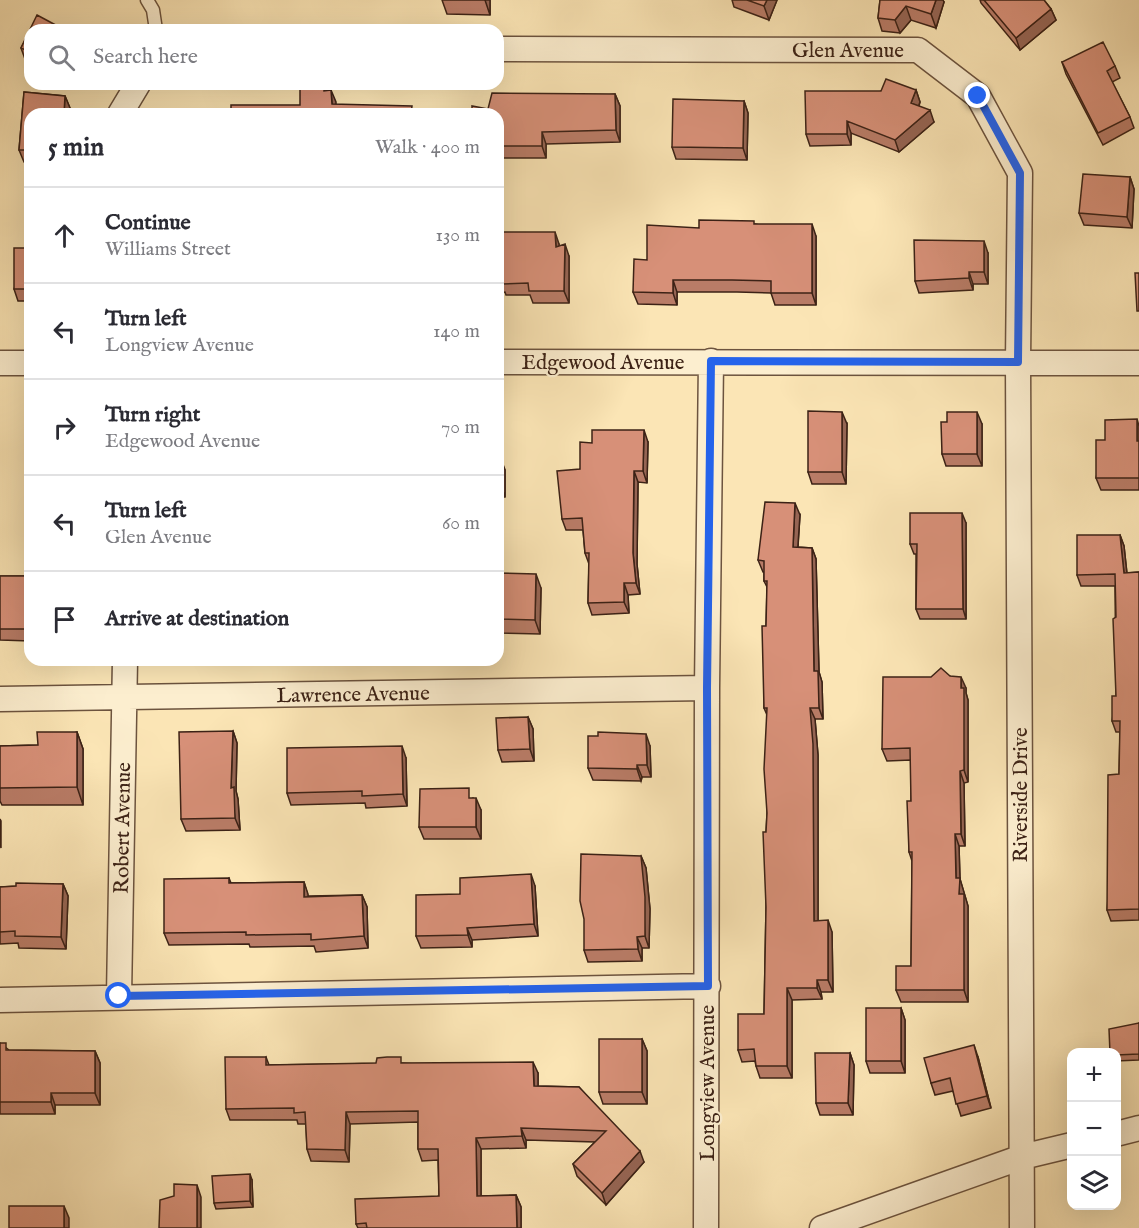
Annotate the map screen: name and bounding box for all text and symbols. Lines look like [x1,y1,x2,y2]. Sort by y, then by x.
search box [24,24,504,90]
street label: Glen Avenue [792,38,904,65]
icon: search [45,41,78,74]
text: Search here [93,43,198,71]
route end [964,82,990,108]
text: 5 min [48,131,104,164]
text: Walk · 400 m [375,135,480,160]
text: Continue [105,209,191,237]
icon: ahead [48,219,81,252]
text: 130 m [435,223,480,248]
text: Williams Street [105,237,231,262]
text: Turn left [105,305,187,333]
icon: left [48,315,81,348]
text: 140 m [433,319,480,344]
text: Longview Avenue [105,333,254,358]
street label: Edgewood Avenue [521,350,685,377]
text: Turn right [105,401,200,429]
icon: right [48,411,81,444]
text: 70 m [441,415,480,440]
text: Edgewood Avenue [105,429,260,454]
text: Turn left [105,497,187,525]
icon: left [48,507,81,540]
text: 60 m [442,511,480,536]
text: Glen Avenue [105,525,212,550]
icon: arrive [48,603,81,636]
text: Arrive at destination [105,605,289,633]
street label: Lawrence Avenue [276,681,430,710]
street label: Riverside Drive [1008,727,1035,863]
street label: Robert Avenue [109,762,138,894]
route start [105,982,131,1008]
street label: Longview Avenue [695,1004,722,1161]
map controls [1067,1048,1121,1210]
button: + [1067,1048,1121,1102]
button: − [1067,1102,1121,1156]
button: layers [1067,1156,1121,1210]

